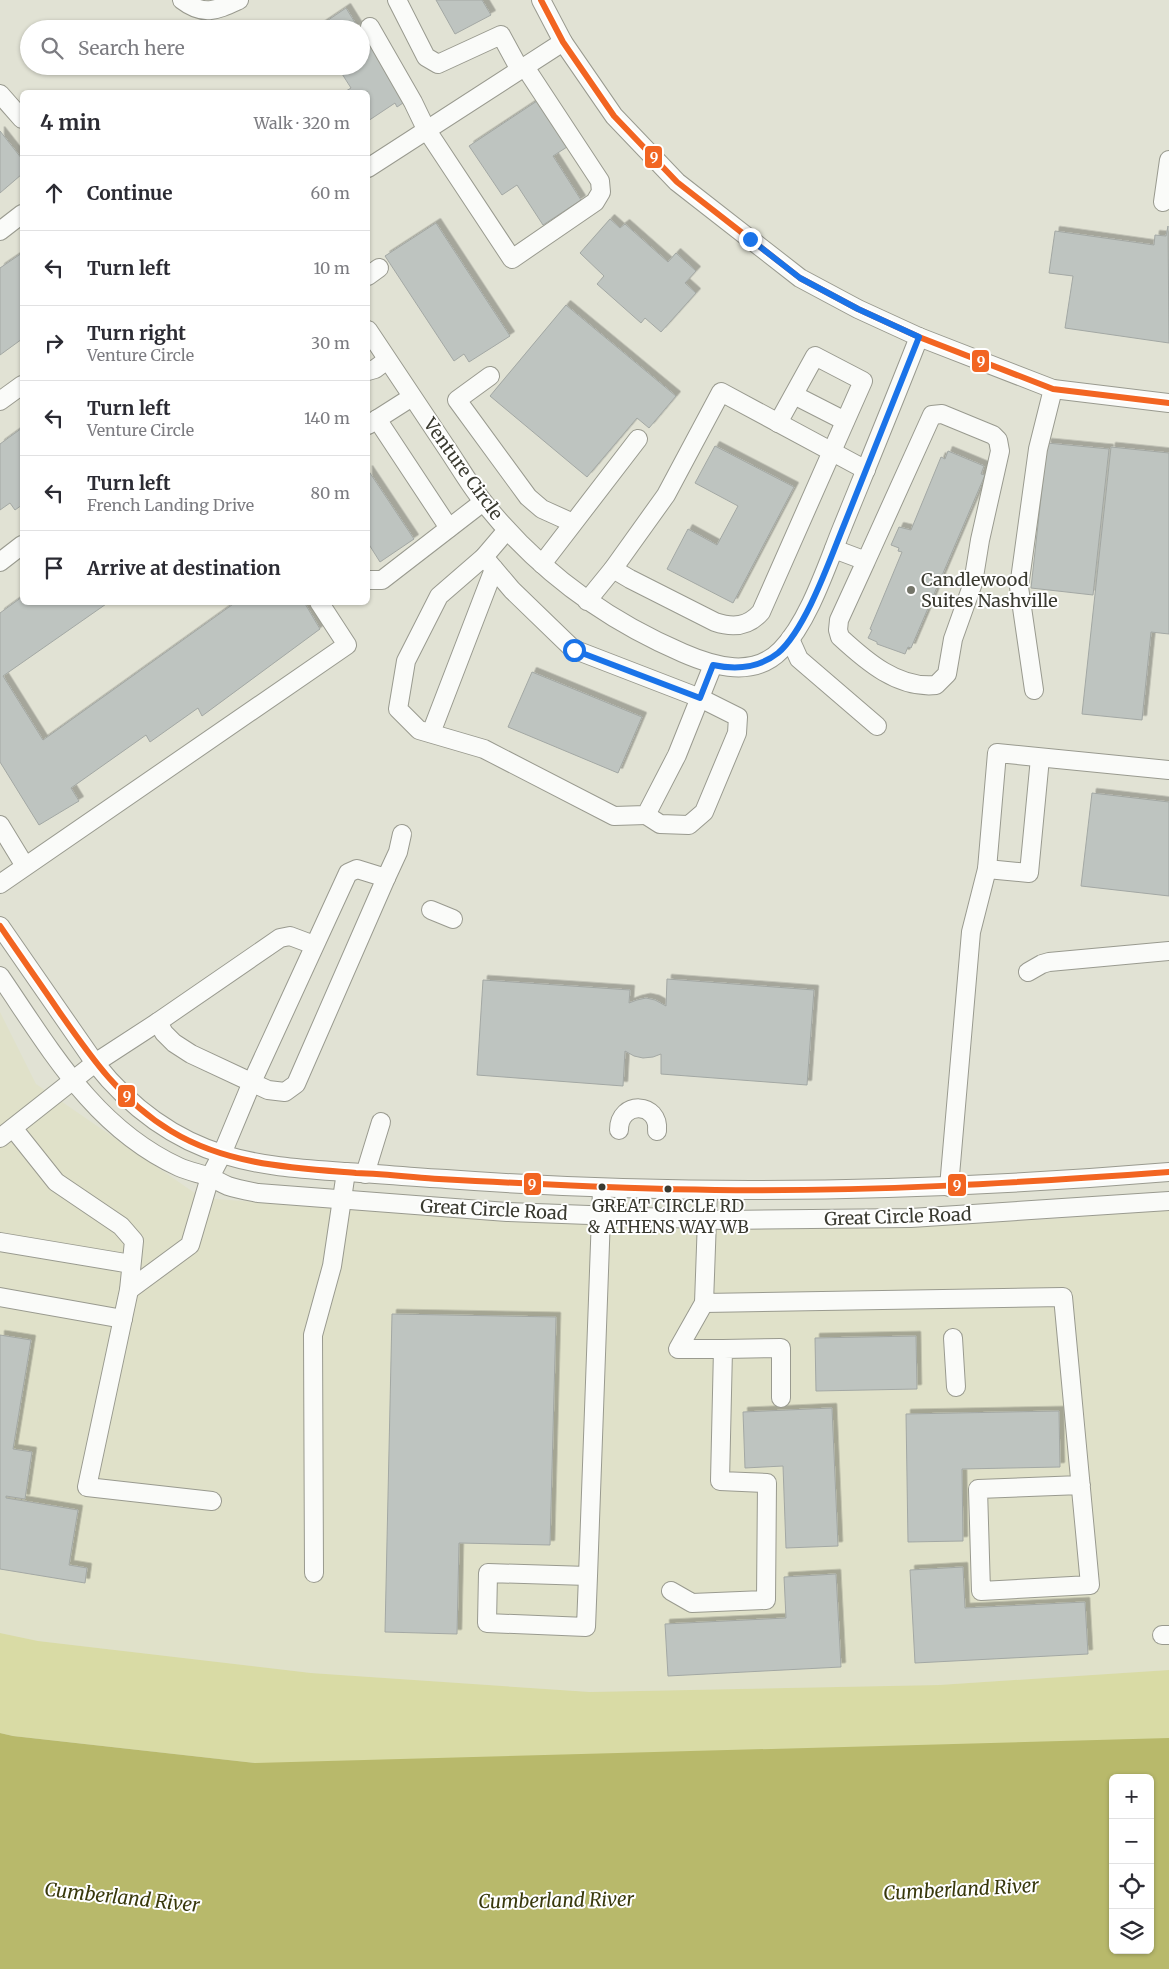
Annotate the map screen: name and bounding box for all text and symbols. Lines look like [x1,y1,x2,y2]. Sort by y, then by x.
search box [20,20,370,75]
icon: search [38,34,66,62]
text: Search here [78,36,185,60]
text: 4 min [40,109,101,136]
text: Walk · 320 m [254,113,350,133]
line badge: 9 [644,145,663,169]
text: 9 [650,148,658,166]
icon: ahead [40,179,68,207]
text: Continue [87,181,173,205]
text: 60 m [310,183,350,203]
route end [739,228,762,251]
icon: left [40,254,68,282]
text: Turn left [87,256,171,280]
text: 10 m [313,258,350,278]
text: Turn right [87,321,186,345]
icon: right [40,329,68,357]
text: 30 m [311,333,350,353]
text: Venture Circle [87,345,194,365]
line badge: 9 [971,349,990,373]
text: 9 [977,352,985,370]
text: Turn left [87,396,171,420]
icon: left [40,404,68,432]
text: 140 m [304,408,350,428]
street label: Venture Circle [418,412,508,524]
text: Venture Circle [87,420,194,440]
text: Turn left [87,471,171,495]
icon: left [40,479,68,507]
text: 80 m [311,483,350,503]
text: French Landing Drive [87,495,254,515]
icon: arrive [40,554,68,582]
text: Arrive at destination [87,556,281,580]
place label: Candlewood Suites Nashville [921,568,1058,612]
marker: Candlewood Suites Nashville [905,584,917,596]
route start [563,639,586,662]
line badge: 9 [117,1084,136,1108]
text: 9 [123,1087,131,1105]
line badge: 9 [523,1172,542,1196]
line badge: 9 [947,1173,967,1197]
text: 9 [528,1175,536,1193]
text: 9 [953,1176,961,1194]
unlabelled marker [597,1182,607,1192]
marker: GREAT CIRCLE RD & ATHENS WAY WB [663,1184,673,1194]
street label: Great Circle Road [420,1194,568,1225]
place label: GREAT CIRCLE RD & ATHENS WAY WB [587,1195,749,1238]
street label: Great Circle Road [824,1202,972,1231]
map controls [1109,1774,1154,1954]
button: + [1109,1774,1154,1819]
button: − [1109,1819,1154,1864]
button: locate [1109,1864,1154,1909]
water label: Cumberland River [883,1873,1040,1905]
water label: Cumberland River [43,1877,201,1917]
water label: Cumberland River [478,1887,634,1913]
button: layers [1109,1909,1154,1954]

